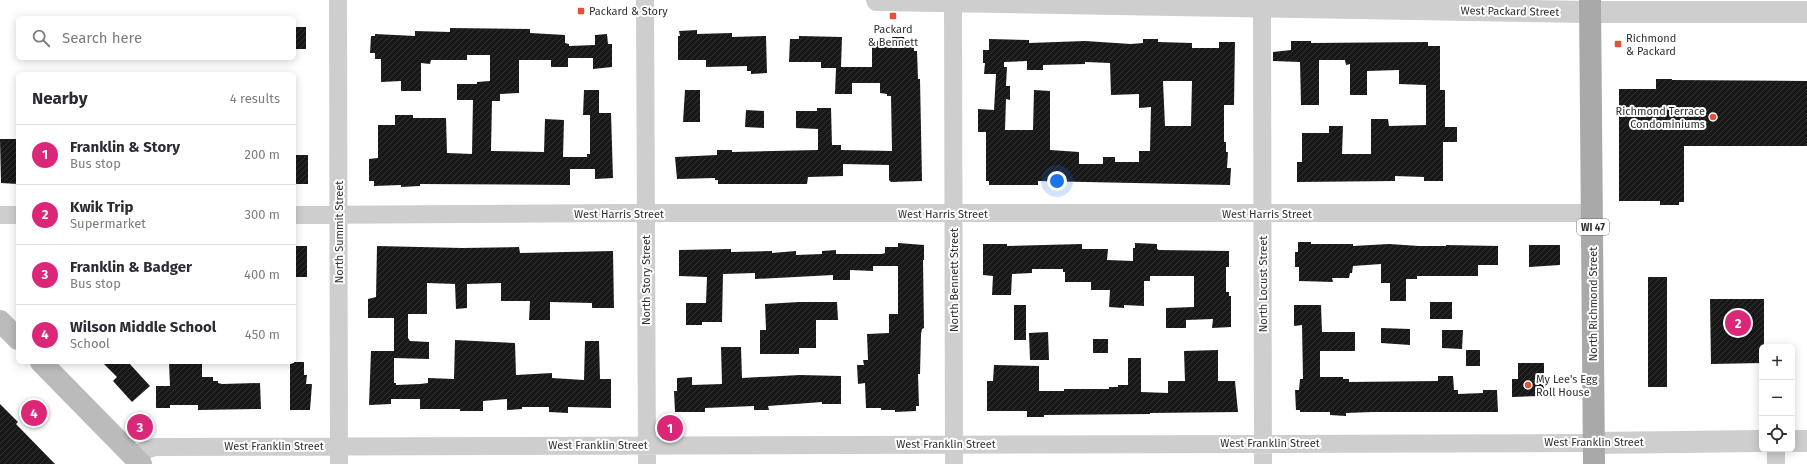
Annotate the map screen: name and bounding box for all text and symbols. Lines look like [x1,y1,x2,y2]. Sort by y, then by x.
street label: West Packard Street [1461,4,1559,19]
place label: Packard & Story [589,5,668,18]
marker: Packard & Story [576,6,586,16]
marker: Packard & Bennett [888,11,898,21]
search box [16,16,296,60]
place label: Packard & Bennett [868,23,918,49]
icon: search [30,27,52,49]
text: Search here [62,29,142,47]
place label: Richmond & Packard [1626,32,1676,58]
marker: Richmond & Packard [1613,39,1623,49]
text: Nearby [32,88,87,109]
text: 4 results [230,91,280,106]
place label: Richmond Terrace Condominiums [1616,105,1705,131]
marker: Richmond Terrace Condominiums [1708,112,1718,122]
text: Franklin & Story [70,138,180,156]
text: 1 [42,147,48,162]
text: 200 m [244,147,280,162]
text: Bus stop [70,156,121,171]
your location [1047,171,1067,191]
street label: North Summit Street [333,181,346,283]
text: Kwik Trip [70,198,134,216]
text: 2 [42,207,48,222]
text: 300 m [244,207,280,222]
street label: West Harris Street [574,208,664,221]
street label: West Harris Street [898,208,988,221]
street label: West Harris Street [1222,208,1312,221]
text: Supermarket [70,216,146,231]
road number: WI 47 [1577,219,1609,235]
street label: North Bennett Street [948,228,961,332]
street label: North Story Street [640,235,653,325]
street label: North Locust Street [1257,236,1270,332]
street label: North Richmond Street [1587,247,1600,361]
text: Franklin & Badger [70,258,192,276]
text: 3 [42,267,48,282]
text: 400 m [244,267,280,282]
text: Bus stop [70,276,121,291]
pin: 2 [1725,308,1751,338]
text: Wilson Middle School [70,318,216,336]
text: 4 [41,327,49,342]
text: 450 m [245,327,280,342]
text: School [70,336,110,351]
map controls [1759,344,1795,452]
button: + [1759,344,1795,380]
place label: My Lee's Egg Roll House [1536,373,1598,399]
marker: My Lee's Egg Roll House [1523,380,1533,390]
button: − [1759,380,1795,416]
pin: 4 [21,398,47,428]
pin: 3 [127,412,153,442]
pin: 1 [657,413,683,443]
button: locate [1759,416,1795,452]
street label: West Franklin Street [1544,436,1644,449]
street label: West Franklin Street [1220,437,1320,450]
street label: West Franklin Street [896,438,996,451]
street label: West Franklin Street [548,439,648,452]
street label: West Franklin Street [224,440,324,453]

